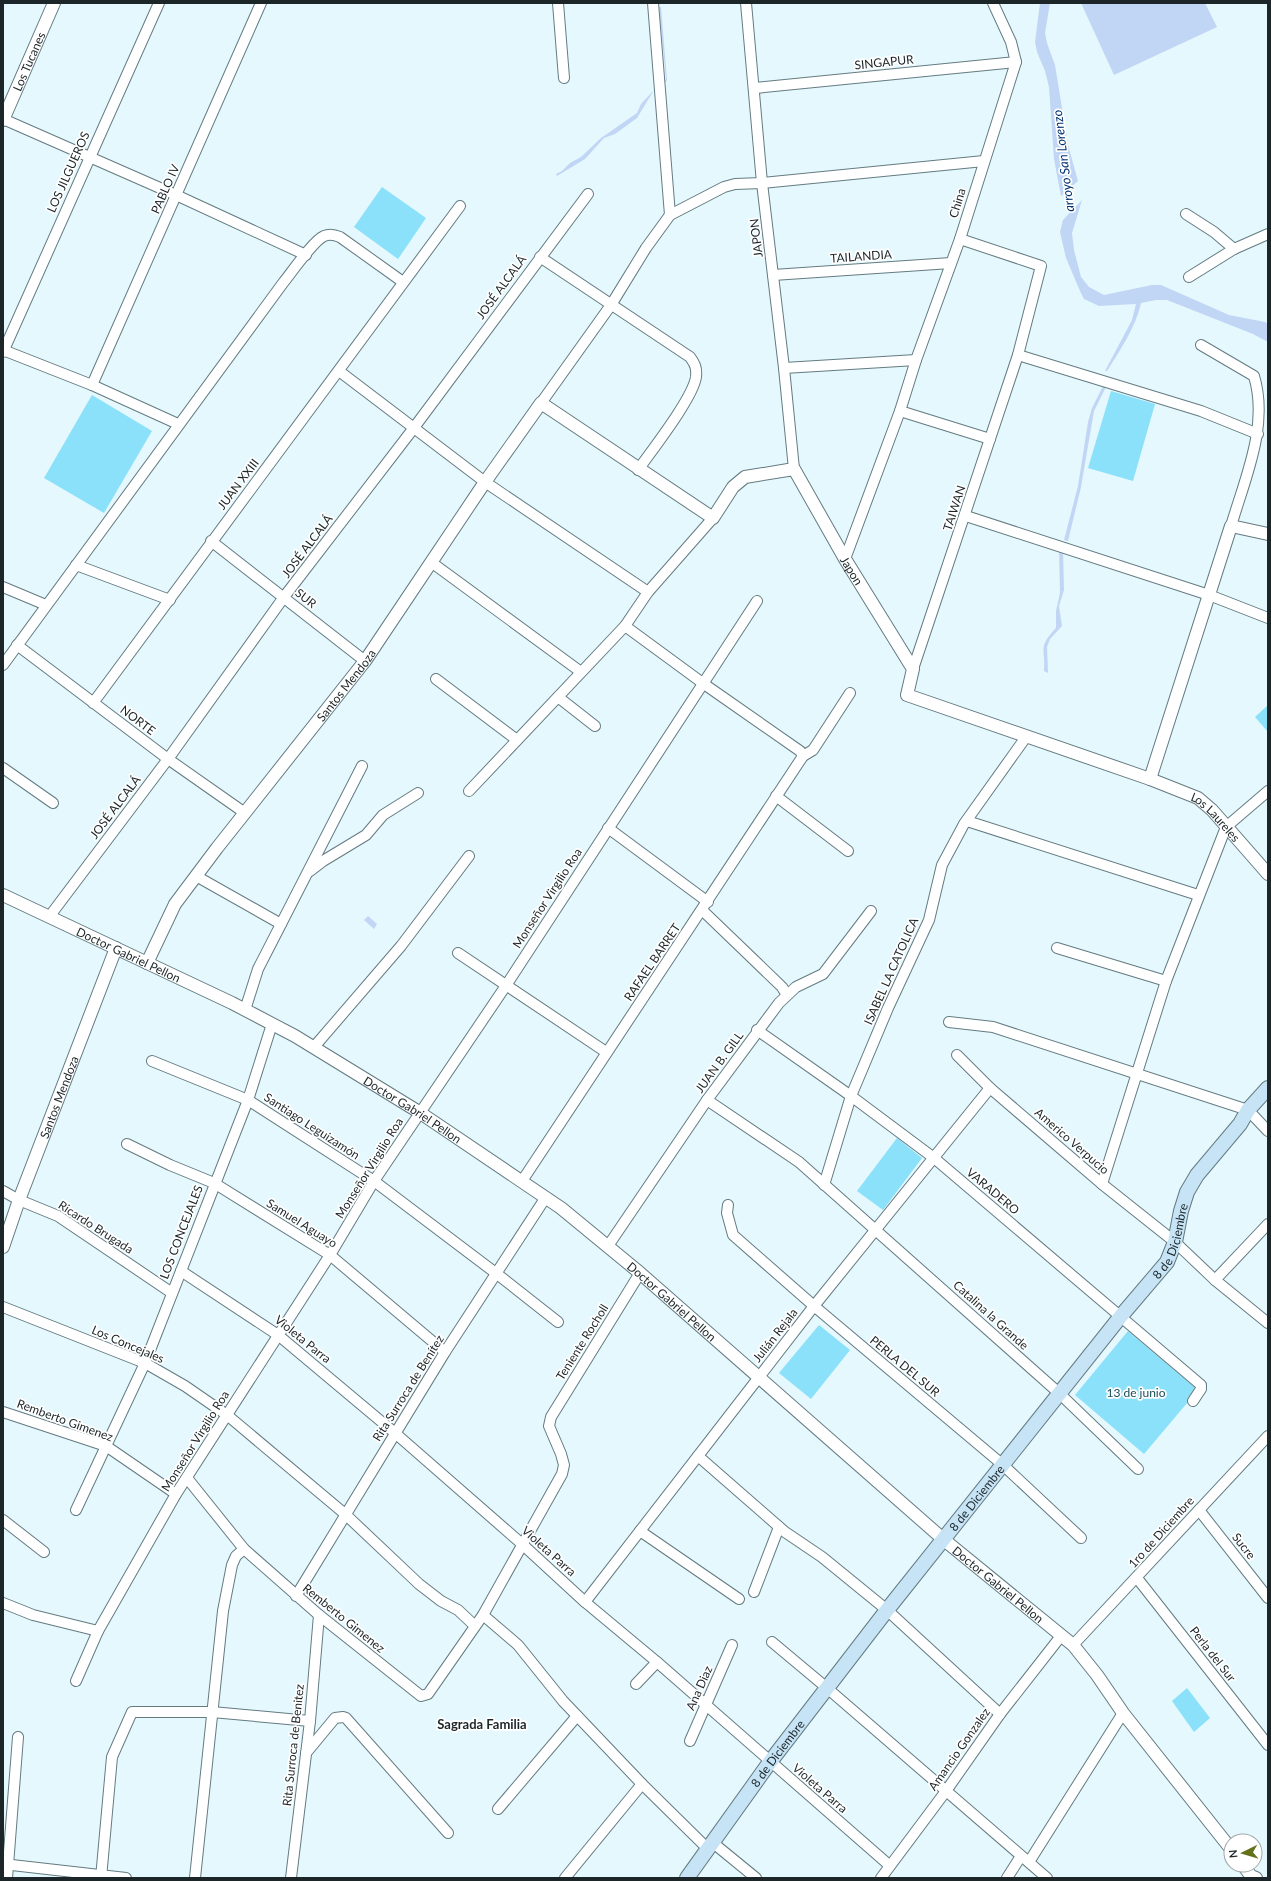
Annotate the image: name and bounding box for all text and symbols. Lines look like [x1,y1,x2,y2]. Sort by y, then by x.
street label: Los Tucanes [9,29,48,93]
street label: SINGAPUR [854,51,915,73]
water label: arroyo San Lorenzo [1049,109,1077,213]
street label: LOS JILGUEROS [43,129,93,215]
street label: PABLO IV [147,161,183,216]
street label: China [945,186,969,220]
street label: JAPON [746,218,766,258]
street label: TAILANDIA [830,246,893,266]
street label: JOSÉ ALCALÁ [473,252,530,322]
street label: JUAN XXIII [214,456,262,512]
street label: TAIWAN [940,483,968,533]
street label: JOSÉ ALCALÁ [278,511,336,581]
street label: Japon [837,553,867,588]
street label: SUR [292,585,320,611]
street label: Santos Mendoza [313,646,378,724]
street label: NORTE [118,702,159,738]
street label: JOSÉ ALCALÁ [86,772,144,842]
street label: Los Laureles [1189,789,1244,845]
street label: Monseñor Virgilio Roa [509,845,585,951]
street label: ISABEL LA CATOLICA [861,914,922,1027]
street label: RAFAEL BARRET [620,920,684,1004]
street label: Doctor Gabriel Pellon [74,923,183,985]
street label: JUAN B. GILL [692,1028,746,1096]
street label: Santos Mendoza [36,1054,81,1140]
street label: Doctor Gabriel Pellon [361,1072,465,1146]
street label: Santiago Leguizamón [261,1089,363,1163]
street label: Americo Verpucio [1032,1105,1112,1177]
street label: Monseñor Virgilio Roa [332,1115,406,1221]
street label: VARADERO [964,1165,1023,1218]
street label: LOS CONCEJALES [156,1183,206,1281]
street label: Samuel Aguayo [264,1195,340,1251]
street label: Ricardo Brugada [56,1197,136,1257]
street label: 8 de Diciembre [1149,1201,1191,1281]
street label: Doctor Gabriel Pellon [624,1258,719,1344]
street label: Catalina la Grande [950,1277,1032,1353]
street label: Teniente Rocholl [553,1301,611,1383]
street label: Julián Rejala [749,1305,801,1365]
street label: Violeta Parra [272,1312,334,1366]
street label: Los Concejales [89,1322,167,1366]
street label: Rita Surroca de Benítez [369,1332,447,1444]
street label: PERLA DEL SUR [867,1332,943,1400]
park label: 13 de junio [1106,1385,1166,1400]
street label: Monseñor Virgilio Roa [158,1388,232,1494]
street label: Remberto Gimenez [15,1396,116,1445]
street label: 8 de Diciembre [946,1462,1007,1534]
street label: 1ro de Diciembre [1125,1493,1197,1571]
street label: Violeta Parra [519,1523,579,1579]
street label: Sucre [1229,1530,1259,1562]
street label: Doctor Gabriel Pellon [950,1542,1047,1626]
street label: Remberto Gimenez [300,1580,388,1656]
street label: Perla del Sur [1187,1623,1240,1685]
street label: Ana Diaz [683,1663,716,1713]
street label: Rita Surroca de Benitez [279,1683,307,1807]
street label: Amancio Gonzalez [925,1704,993,1793]
district label: Sagrada Familia [437,1716,527,1732]
street label: 8 de Diciembre [747,1717,807,1790]
street label: Violeta Parra [789,1760,851,1816]
north arrow [1223,1833,1263,1873]
text: N [1226,1849,1239,1859]

